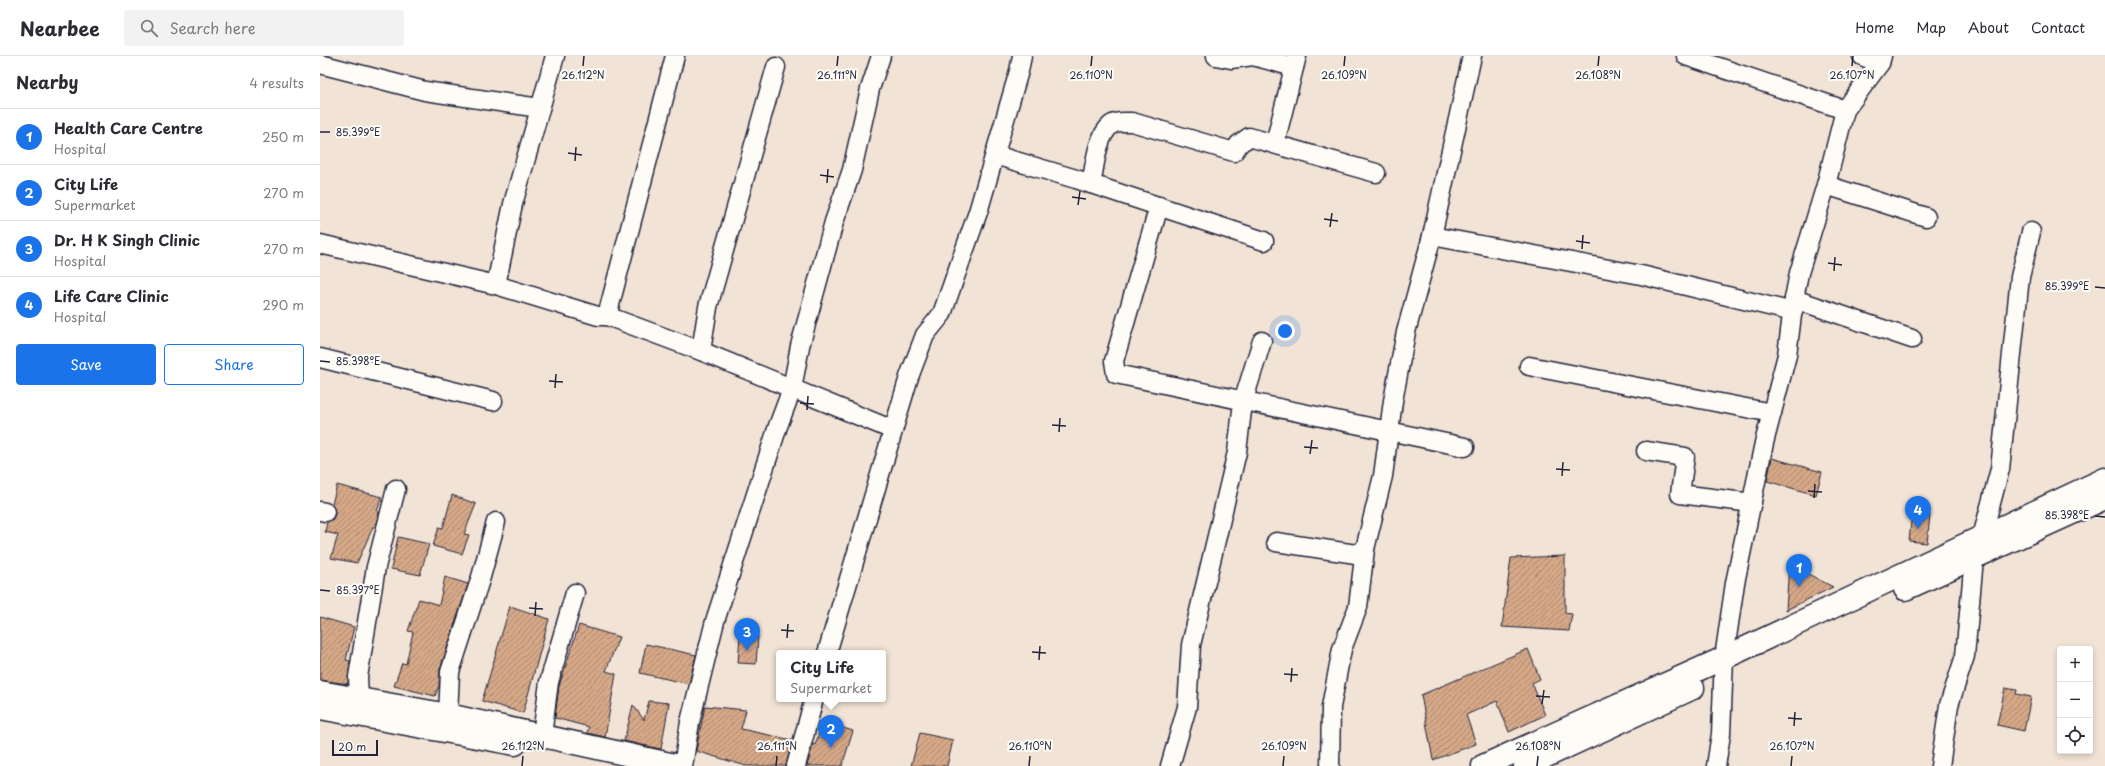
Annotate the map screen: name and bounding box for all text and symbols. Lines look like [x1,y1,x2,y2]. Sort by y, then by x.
search box [124,10,404,46]
text: Nearbee [20,14,100,42]
text: Search here [170,16,255,39]
icon: search [138,17,160,39]
text: Home [1855,17,1894,38]
text: Map [1916,17,1946,38]
text: About [1968,17,2009,38]
text: Contact [2031,17,2085,38]
text: 26.112°N [561,67,605,82]
text: 26.111°N [817,67,857,82]
text: 26.110°N [1069,67,1113,82]
text: 26.109°N [1321,67,1367,82]
text: 26.108°N [1575,67,1621,82]
text: 26.107°N [1829,67,1875,82]
text: Nearby [16,69,78,95]
text: 4 results [250,73,304,92]
text: Health Care Centre [54,116,203,139]
text: 85.399°E [336,124,380,139]
text: 1 [26,127,32,146]
text: 250 m [262,127,304,146]
text: Hospital [54,139,106,158]
text: City Life [54,172,118,195]
text: 2 [24,183,34,202]
text: 270 m [263,183,304,202]
text: Supermarket [54,195,136,214]
text: Dr. H K Singh Clinic [54,228,200,251]
text: 3 [25,239,33,258]
text: 270 m [263,239,304,258]
text: Hospital [54,251,106,270]
text: 85.399°E [2045,278,2089,293]
text: Life Care Clinic [54,284,169,307]
text: 4 [25,295,33,314]
text: 290 m [263,295,304,314]
text: Hospital [54,307,106,326]
your location [1275,321,1295,341]
button: Save [16,344,156,385]
button: Share [164,344,304,385]
text: 85.398°E [336,353,380,368]
pin: 4 [1905,496,1931,529]
text: 85.398°E [2045,507,2089,522]
pin: 1 [1786,554,1812,587]
text: 85.397°E [336,582,380,597]
pin: 3 [734,618,760,651]
map controls [2057,646,2093,754]
button: + [2057,646,2093,682]
popup [776,650,886,702]
text: City Life [790,655,854,678]
text: Supermarket [790,678,872,697]
button: − [2057,682,2093,718]
pin: 2 [818,715,844,748]
button: locate [2057,718,2093,754]
scale bar [332,738,378,757]
text: 20 m [338,738,366,755]
text: 26.112°N [501,738,545,753]
text: 26.111°N [757,738,797,753]
text: 26.110°N [1008,738,1052,753]
text: 26.109°N [1261,738,1307,753]
text: 26.108°N [1515,738,1561,753]
text: 26.107°N [1769,738,1815,753]

